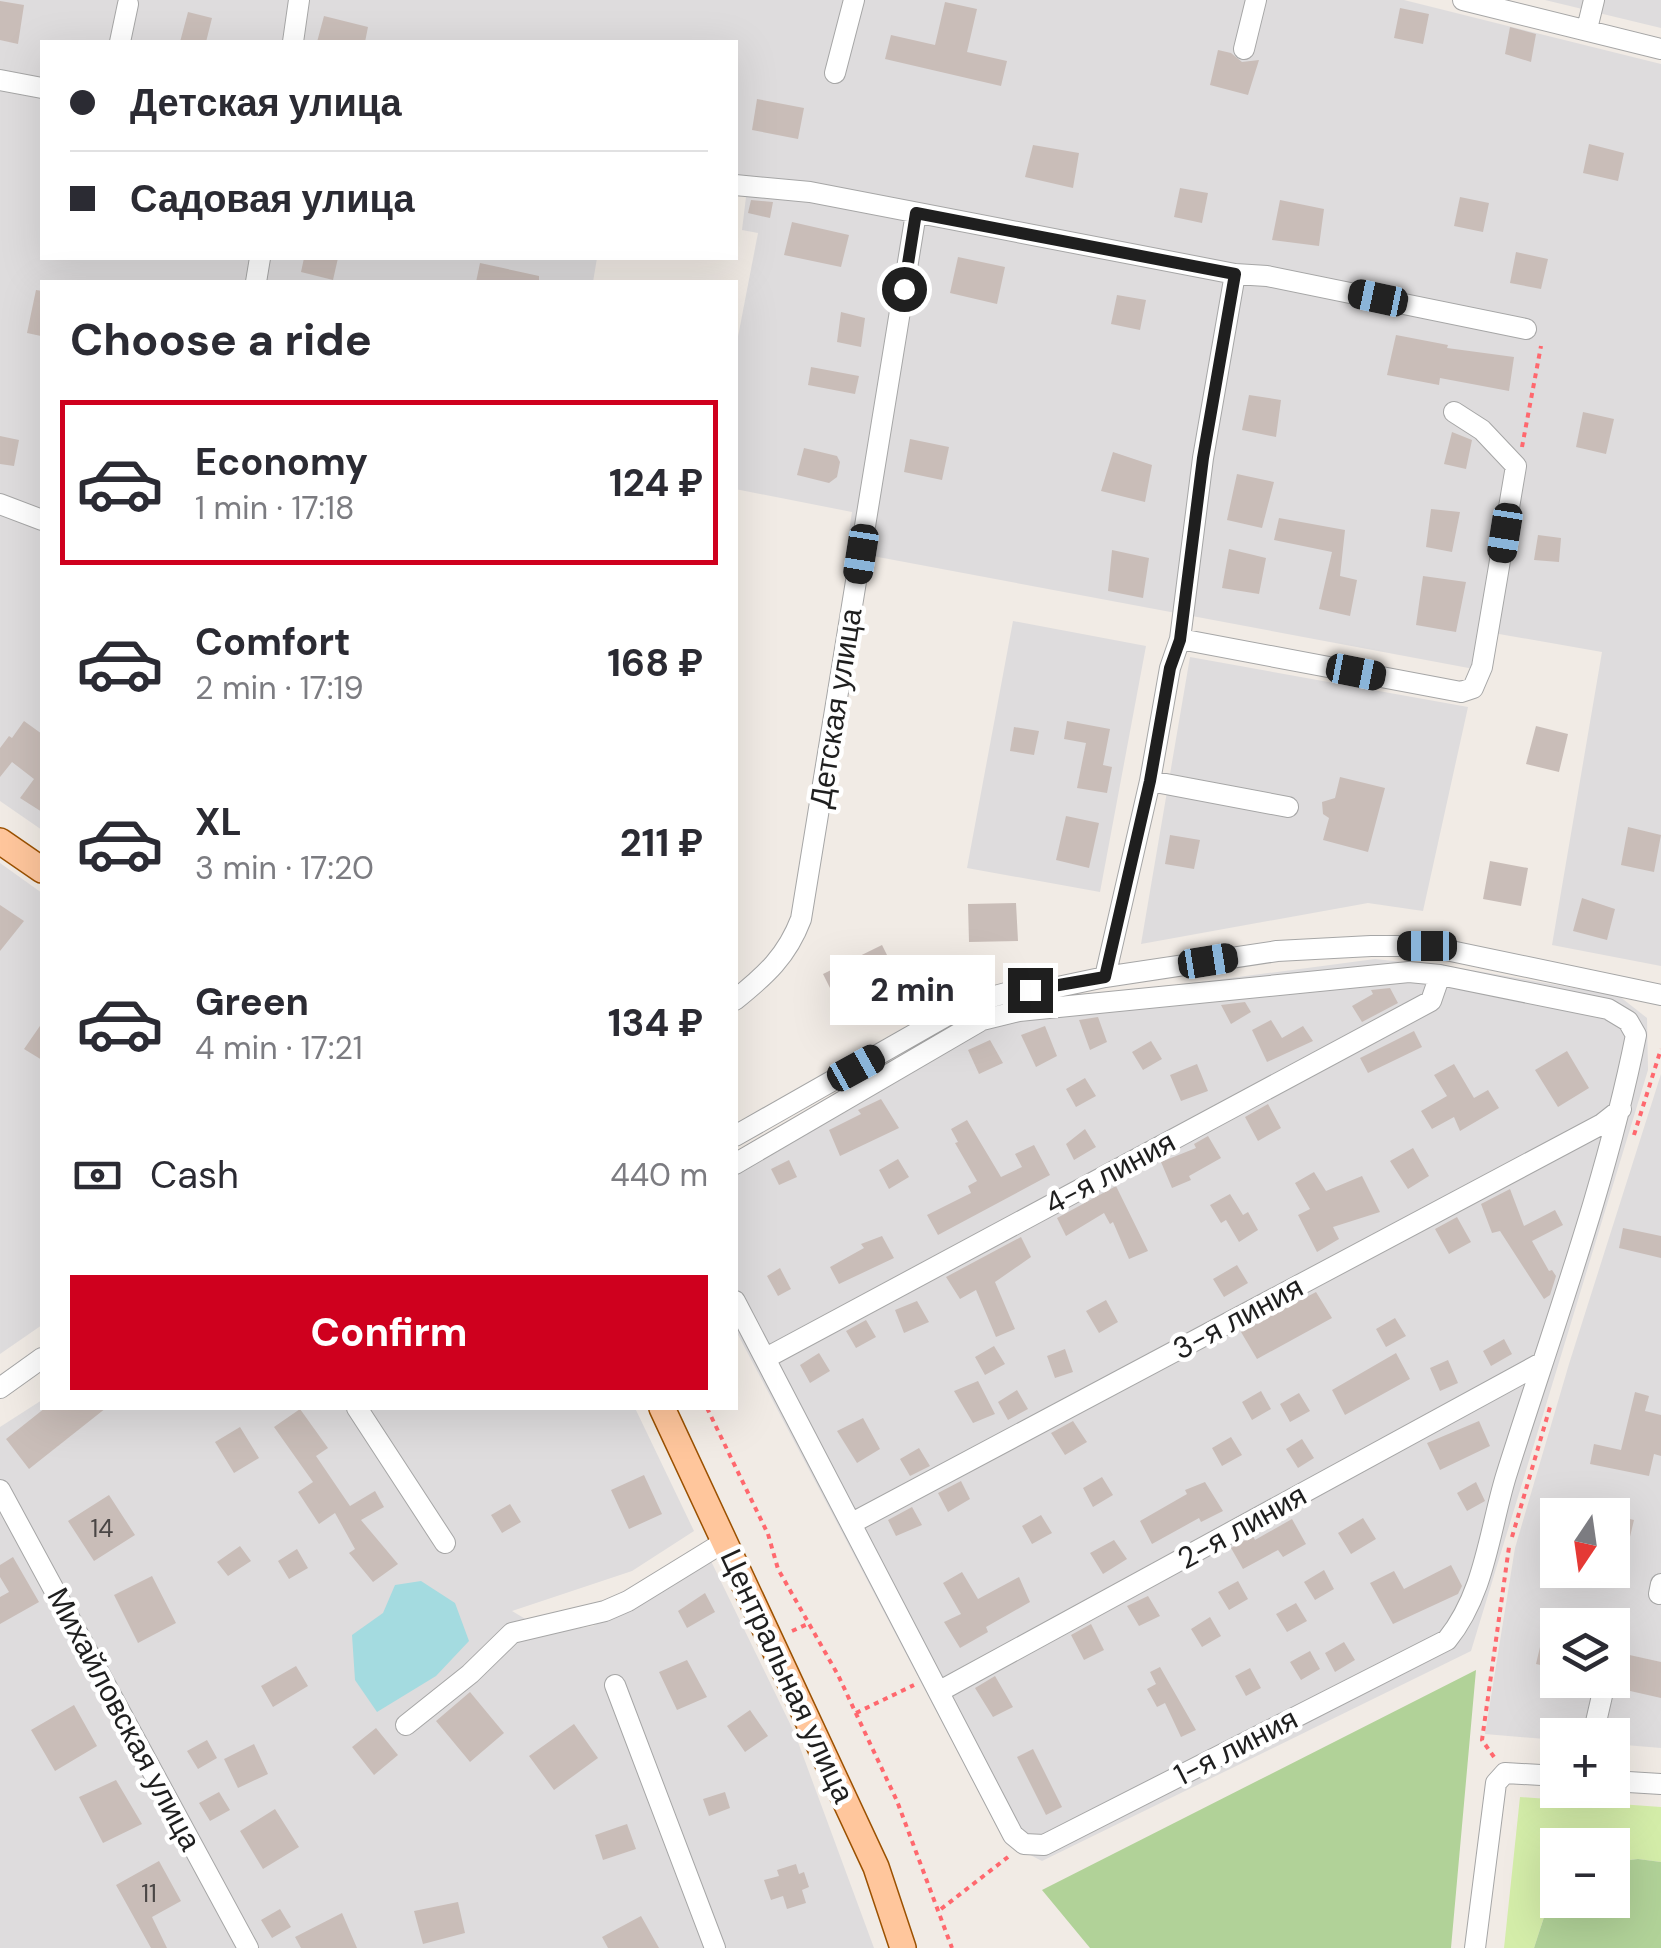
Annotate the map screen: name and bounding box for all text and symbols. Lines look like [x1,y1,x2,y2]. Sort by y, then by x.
text: Детская улица [130,78,402,128]
text: Садовая улица [130,174,415,224]
route start [882,267,927,312]
car [1346,277,1410,319]
text: Choose a ride [70,310,372,369]
text: Economy [195,437,368,487]
icon: car [75,438,165,528]
text: 124 ₽ [609,458,703,508]
text: 1 min · 17:18 [195,487,354,529]
car [1485,501,1525,565]
car [841,522,881,586]
street label: Детская улица [800,605,871,811]
text: Comfort [195,617,351,667]
icon: car [75,618,165,708]
text: 168 ₽ [607,638,703,688]
car [1324,652,1388,692]
text: 2 min · 17:19 [195,667,363,709]
text: XL [195,797,242,847]
icon: car [75,798,165,888]
text: 211 ₽ [620,818,703,868]
text: 3 min · 17:20 [195,847,374,889]
car [1397,931,1457,961]
car [1176,941,1240,981]
callout: 2 min [830,955,995,1025]
route end [1008,968,1053,1013]
text: 2 min [870,969,955,1011]
text: Green [195,977,309,1027]
icon: car [75,978,165,1068]
text: 134 ₽ [608,998,703,1048]
text: 4 min · 17:21 [195,1027,363,1069]
car [822,1040,890,1096]
street label: 4-я линия [1038,1122,1182,1223]
icon: cash [70,1148,125,1203]
text: Cash [150,1150,239,1200]
text: 440 m [610,1154,708,1196]
street label: 3-я линия [1166,1267,1310,1368]
button: Confirm [70,1275,708,1390]
street label: 2-я линия [1170,1475,1313,1578]
north arrow [1540,1498,1630,1588]
map controls [1540,1498,1630,1918]
house number: 14 [91,1512,113,1545]
street label: Центральная улица [712,1543,864,1809]
street label: Михайловская улица [39,1581,210,1857]
button: layers [1540,1608,1630,1698]
street label: 1-я линия [1167,1699,1304,1794]
button: + [1540,1718,1630,1808]
button: − [1540,1828,1630,1918]
house number: 11 [141,1877,157,1910]

